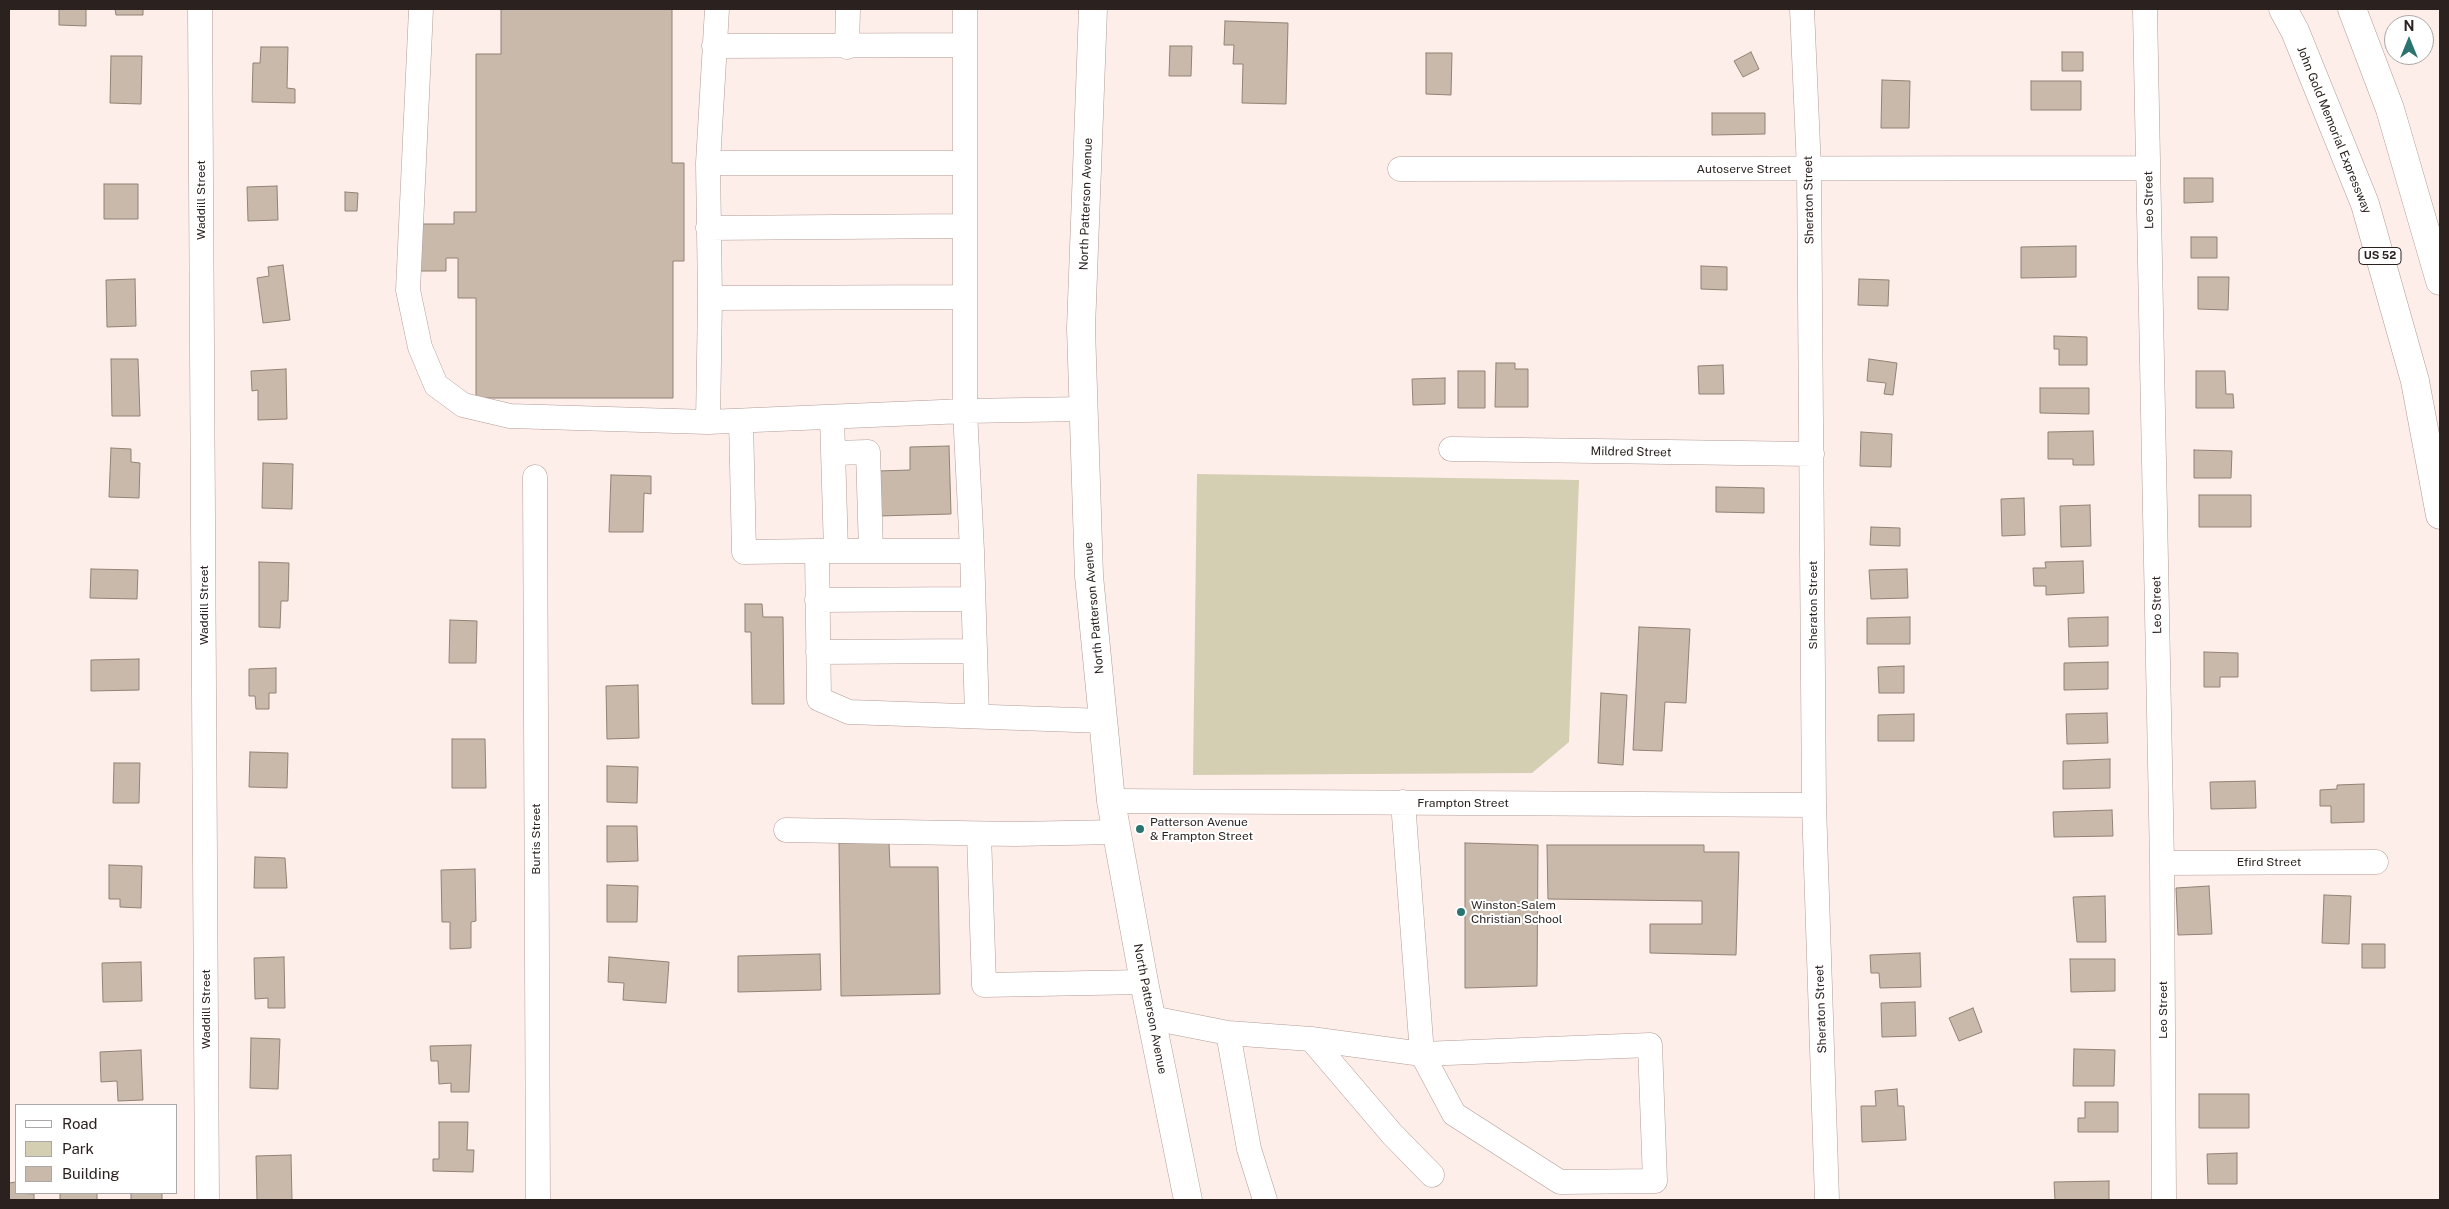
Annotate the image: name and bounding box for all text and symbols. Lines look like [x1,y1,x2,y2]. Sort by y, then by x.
north arrow [2384,15,2434,65]
text: N [2404,18,2414,34]
street label: John Gold Memorial Expressway [2294,44,2374,216]
street label: North Patterson Avenue [1076,137,1096,271]
street label: Sheraton Street [1801,155,1817,245]
street label: Waddill Street [194,160,208,240]
street label: Autoserve Street [1696,162,1792,176]
street label: Leo Street [2141,171,2157,229]
road number: US 52 [2359,248,2401,264]
street label: Mildred Street [1590,444,1672,460]
street label: North Patterson Avenue [1081,541,1107,675]
street label: Sheraton Street [1806,561,1820,649]
street label: Waddill Street [197,565,211,645]
street label: Leo Street [2149,576,2165,634]
street label: Frampton Street [1417,796,1509,810]
street label: Burtis Street [529,803,543,875]
place label: Patterson Avenue & Frampton Street [1150,815,1253,843]
marker: Patterson Avenue & Frampton Street [1134,823,1146,835]
street label: Efird Street [2237,855,2301,869]
place label: Winston-Salem Christian School [1471,898,1562,926]
marker: Winston-Salem Christian School [1455,906,1467,918]
street label: North Patterson Avenue [1130,943,1170,1075]
street label: Sheraton Street [1812,964,1830,1054]
street label: Waddill Street [199,969,213,1049]
street label: Leo Street [2156,981,2170,1039]
legend [15,1104,178,1194]
text: Road [62,1115,98,1132]
text: Park [62,1140,94,1157]
text: Building [62,1165,120,1182]

